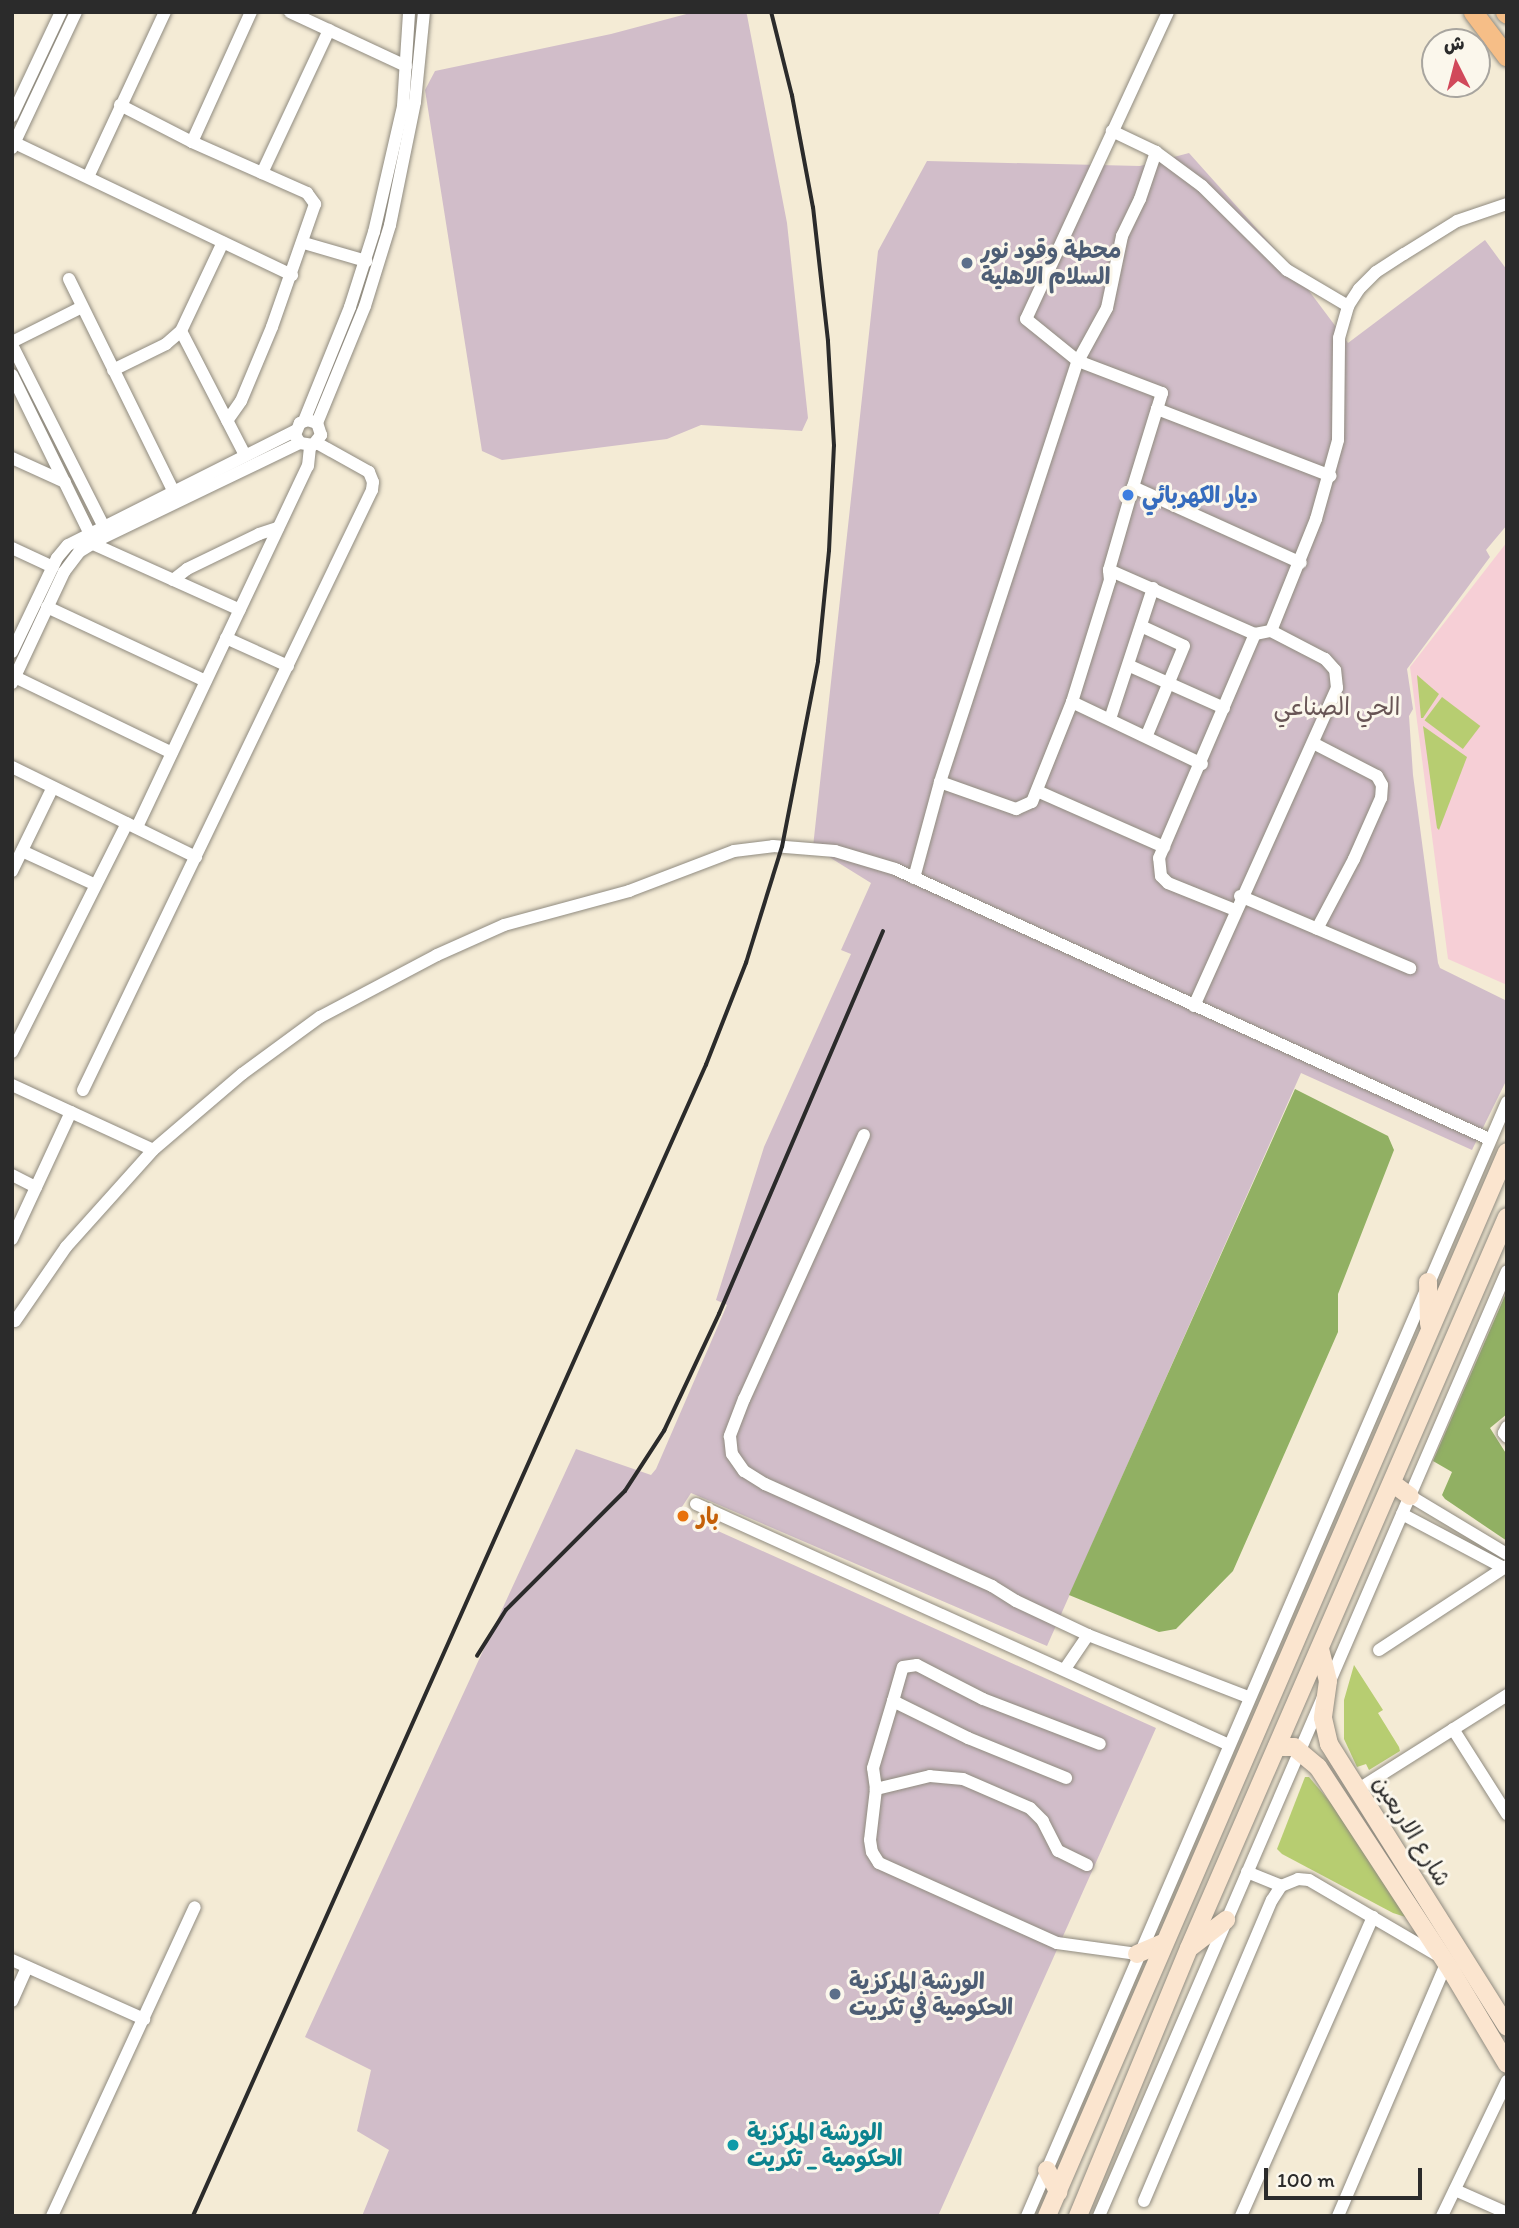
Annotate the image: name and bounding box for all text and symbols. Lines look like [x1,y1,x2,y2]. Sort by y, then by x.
north arrow [1421,28,1491,98]
text: ش [1442,31,1466,56]
place label: محطة وقود نور السلام الاهلية [981,236,1121,290]
marker: محطة وقود نور السلام الاهلية [959,255,975,271]
place label: ديار الكهربائي [1142,481,1258,509]
marker: ديار الكهربائي [1120,487,1136,503]
district label: الحي الصناعي [1274,693,1400,721]
place label: بار [697,1502,719,1530]
marker: بار [675,1508,691,1524]
street label: شارع الاربعين [1367,1771,1457,1891]
place label: الورشة المركزية الحكومية في تكريت [849,1967,1013,2021]
marker: الورشة المركزية الحكومية في تكريت [827,1986,843,2002]
place label: الورشة المركزية الحكومية _ تكريت [747,2118,903,2172]
marker: الورشة المركزية الحكومية _ تكريت [725,2137,741,2153]
scale bar [1267,2154,1424,2198]
text: 100 m [1277,2167,1335,2192]

